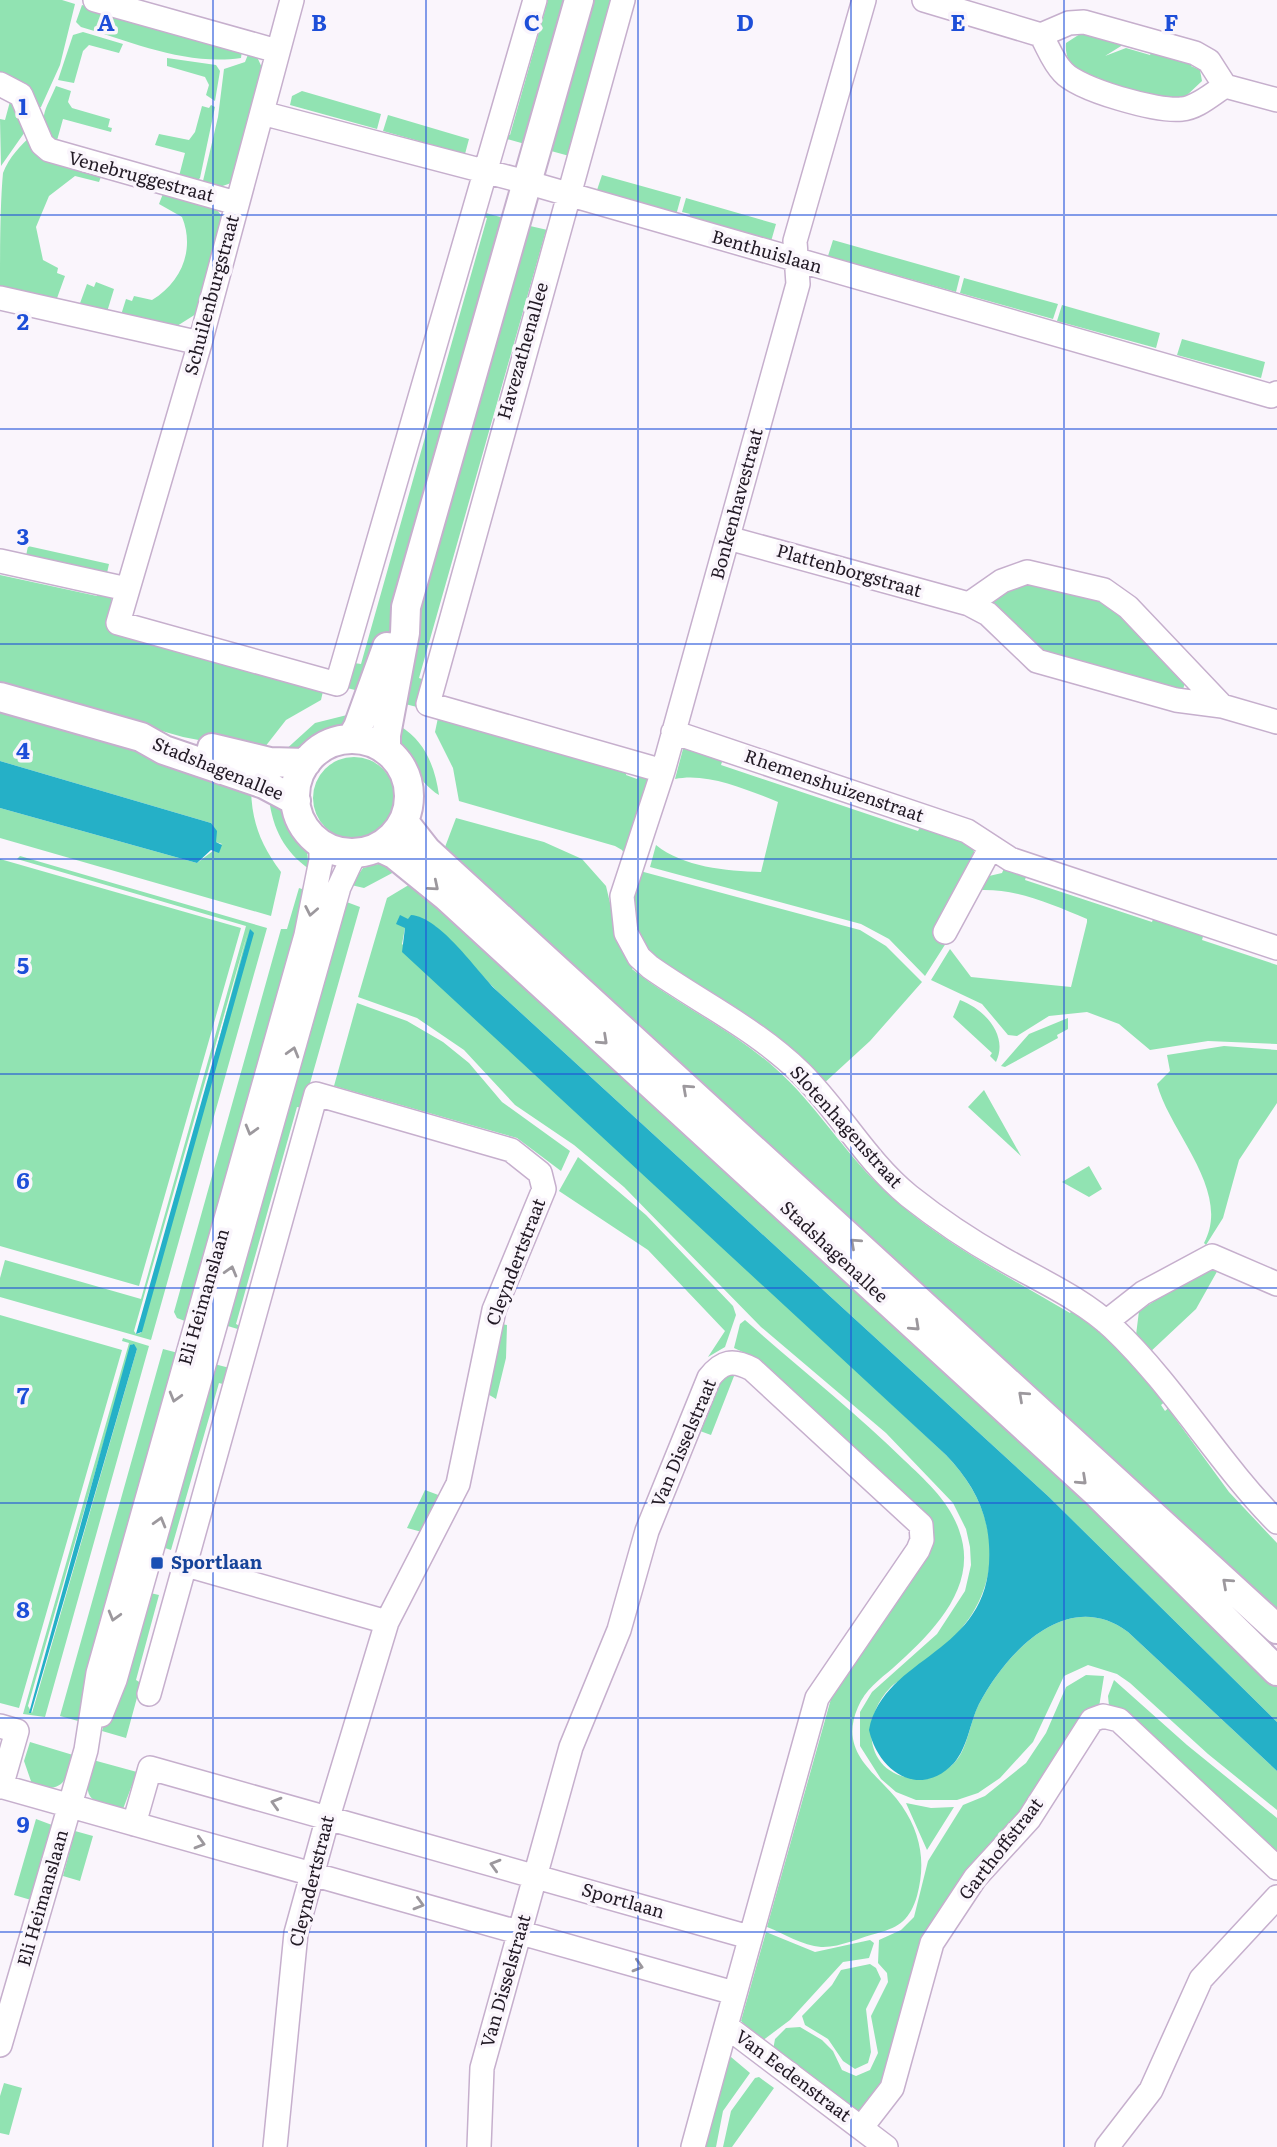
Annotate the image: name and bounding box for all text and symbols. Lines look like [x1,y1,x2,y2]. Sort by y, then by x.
text: A [97,4,115,38]
text: B [311,4,327,38]
text: C [524,4,540,38]
text: D [736,4,754,38]
text: E [950,4,966,38]
text: F [1164,4,1179,38]
text: 1 [18,88,28,122]
street label: Venebruggestraat [65,143,218,208]
street label: Schuilenburgstraat [176,211,245,378]
street label: Benthuislaan [709,222,826,279]
street label: Havezathenallee [489,279,554,423]
text: 2 [17,303,29,337]
street label: Bonkenhavestraat [702,424,769,582]
text: 3 [17,518,29,552]
street label: Plattenborgstraat [774,536,926,603]
street label: Stadshagenallee [149,729,288,806]
text: 4 [16,732,30,766]
street label: Rhemenshuizenstraat [741,741,929,828]
one-way arrow [427,878,439,891]
one-way arrow [305,905,320,917]
text: 5 [17,947,29,981]
one-way arrow [595,1031,608,1044]
one-way arrow [285,1046,299,1058]
street label: Slotenhagenstraat [785,1059,910,1194]
one-way arrow [682,1085,695,1097]
one-way arrow [244,1124,259,1136]
text: 6 [16,1162,30,1196]
street label: Cleyndertstraat [478,1193,552,1329]
street label: Stadshagenallee [775,1194,895,1308]
street label: Eli Heimanslaan [170,1225,235,1368]
one-way arrow [850,1238,863,1251]
one-way arrow [223,1265,237,1277]
one-way arrow [907,1318,920,1330]
street label: Van Disselstraat [643,1373,722,1511]
text: 7 [17,1377,30,1411]
one-way arrow [169,1390,184,1402]
one-way arrow [1018,1392,1031,1405]
one-way arrow [1074,1471,1087,1484]
one-way arrow [151,1517,166,1529]
place label: Sportlaan [171,1548,263,1575]
marker: Sportlaan [149,1555,165,1571]
one-way arrow [1222,1579,1235,1591]
text: 8 [16,1591,30,1625]
one-way arrow [108,1609,122,1621]
street label: Garthoffstraat [951,1791,1049,1905]
one-way arrow [270,1796,282,1811]
text: 9 [16,1806,30,1840]
street label: Cleyndertstraat [281,1811,340,1949]
street label: Eli Heimanslaan [9,1826,74,1969]
one-way arrow [193,1834,205,1849]
one-way arrow [489,1859,501,1873]
street label: Sportlaan [579,1875,668,1924]
one-way arrow [412,1896,424,1911]
street label: Van Disselstraat [473,1910,537,2050]
one-way arrow [631,1958,643,1972]
street label: Van Eedenstraat [730,2022,858,2128]

